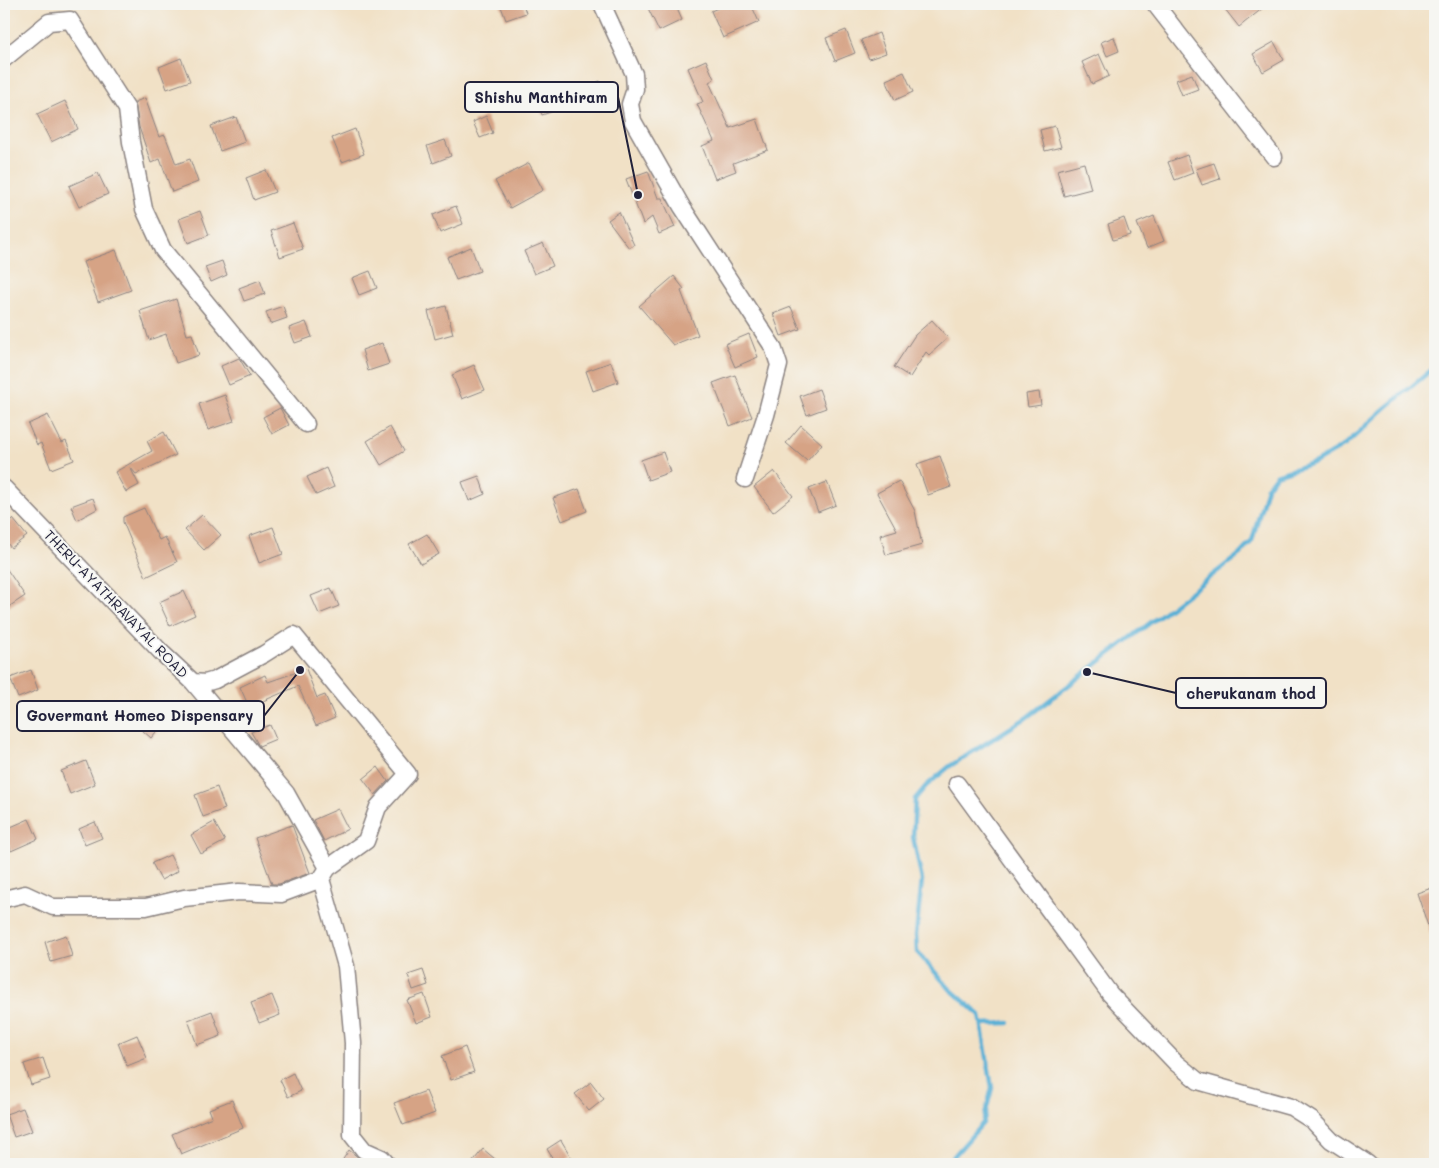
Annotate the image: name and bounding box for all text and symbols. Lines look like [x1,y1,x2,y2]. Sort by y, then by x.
callout: Shishu Manthiram [465,82,618,112]
text: Shishu Manthiram [475,87,607,107]
street label: THERU-AYATHRAVAYAL ROAD [40,525,193,682]
callout: cherukanam thod [1176,678,1326,708]
text: cherukanam thod [1186,683,1316,703]
callout: Govermant Homeo Dispensary [17,701,264,731]
text: Govermant Homeo Dispensary [27,705,253,725]

